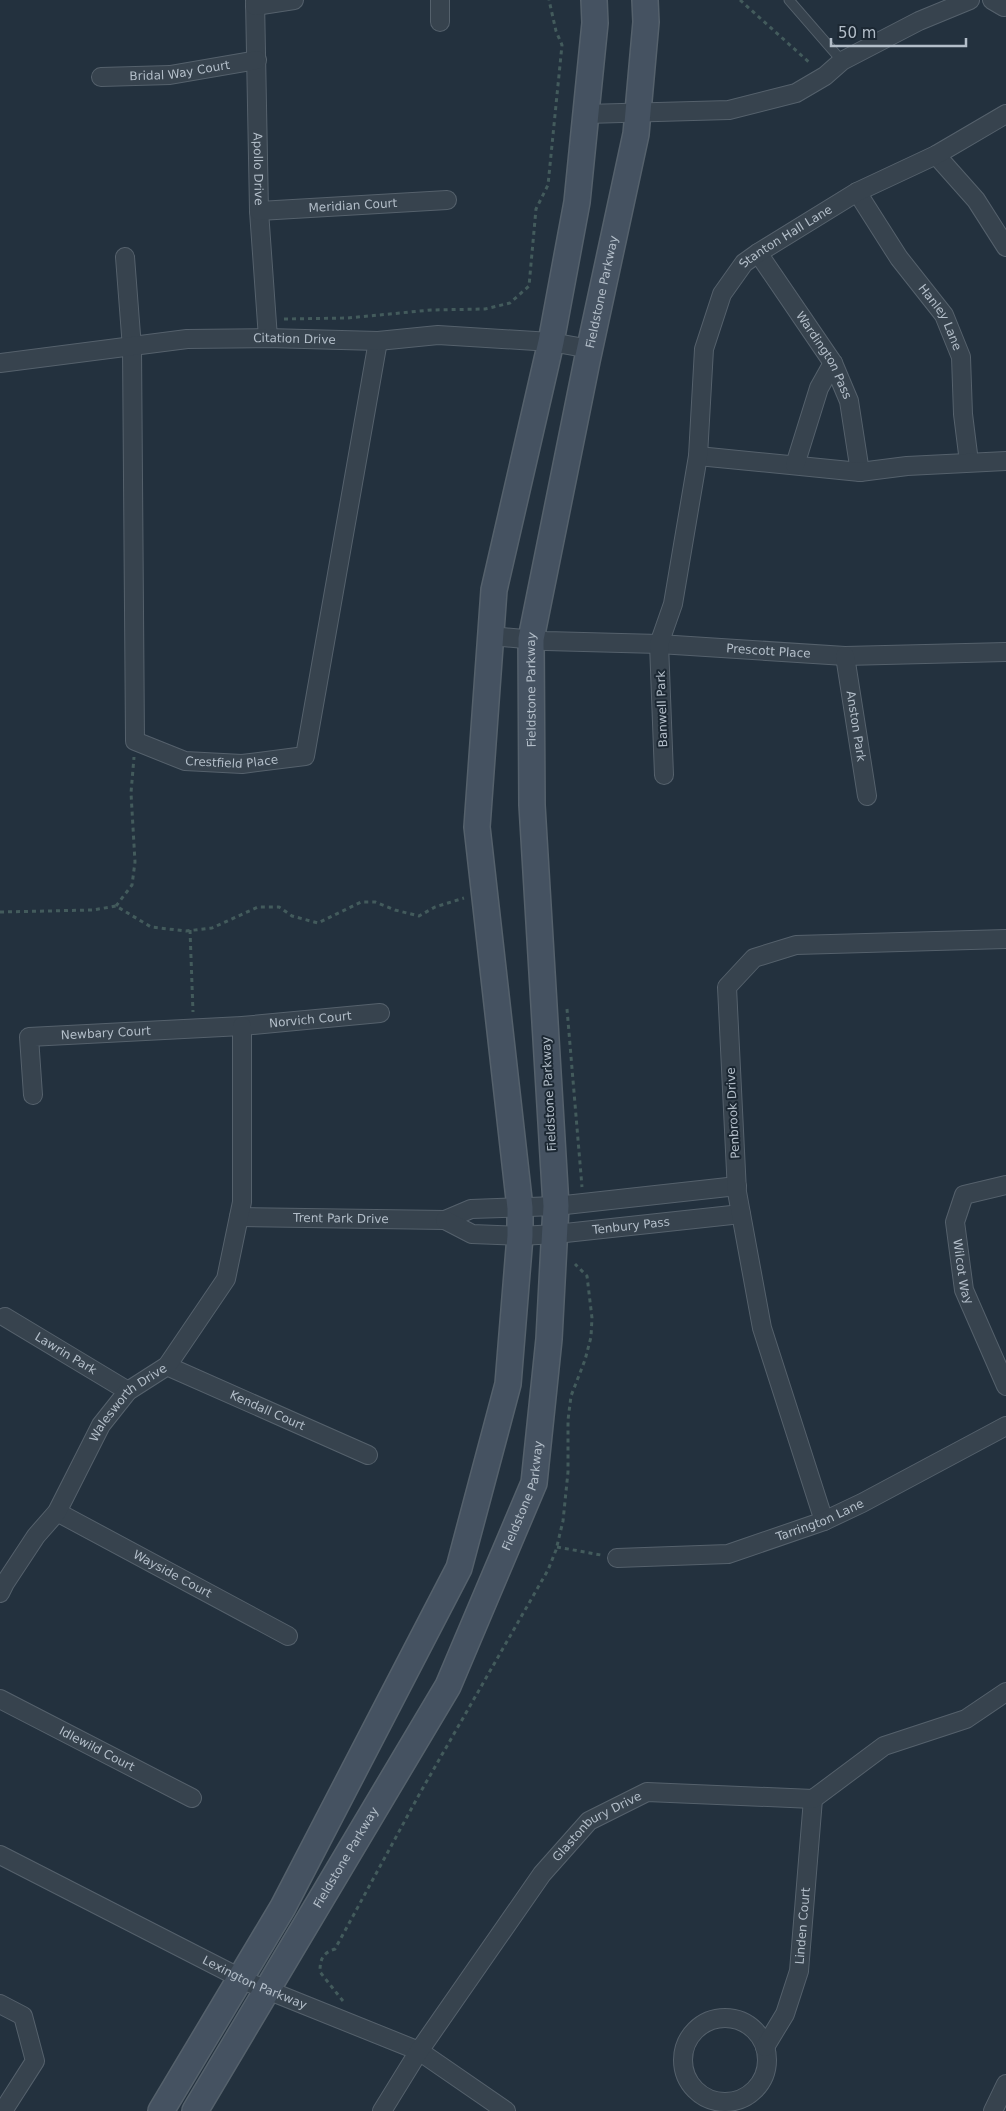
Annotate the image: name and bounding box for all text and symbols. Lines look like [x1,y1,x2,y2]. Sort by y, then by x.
scale bar [831,15,966,47]
text: 50 m [838,24,876,42]
street label: Bridal Way Court [129,58,231,83]
street label: Apollo Drive [251,132,266,206]
street label: Meridian Court [308,196,398,215]
street label: Stanton Hall Lane [736,202,835,270]
street label: Fieldstone Parkway [583,234,621,350]
street label: Hanley Lane [915,281,965,352]
street label: Wardington Pass [793,309,854,401]
street label: Citation Drive [253,331,336,347]
street label: Fieldstone Parkway [524,631,539,747]
street label: Prescott Place [726,641,811,661]
street label: Banwell Park [654,670,670,748]
street label: Anston Park [844,690,868,763]
street label: Crestfield Place [185,752,279,771]
street label: Norvich Court [268,1009,352,1030]
street label: Newbary Court [60,1024,151,1042]
street label: Fieldstone Parkway [539,1036,559,1152]
street label: Penbrook Drive [724,1067,742,1159]
street label: Trent Park Drive [292,1211,389,1226]
street label: Tenbury Pass [591,1215,671,1237]
street label: Wilcot Way [950,1238,976,1307]
street label: Lawrin Park [32,1330,99,1378]
street label: Walesworth Drive [87,1361,169,1444]
street label: Kendall Court [228,1388,308,1433]
street label: Fieldstone Parkway [499,1440,545,1553]
street label: Tarrington Lane [773,1496,866,1544]
street label: Wayside Court [131,1547,214,1601]
street label: Idlewild Court [57,1724,137,1774]
street label: Glastonbury Drive [550,1789,644,1864]
street label: Fieldstone Parkway [310,1804,381,1911]
street label: Linden Court [793,1887,813,1965]
street label: Lexington Parkway [200,1953,309,2012]

